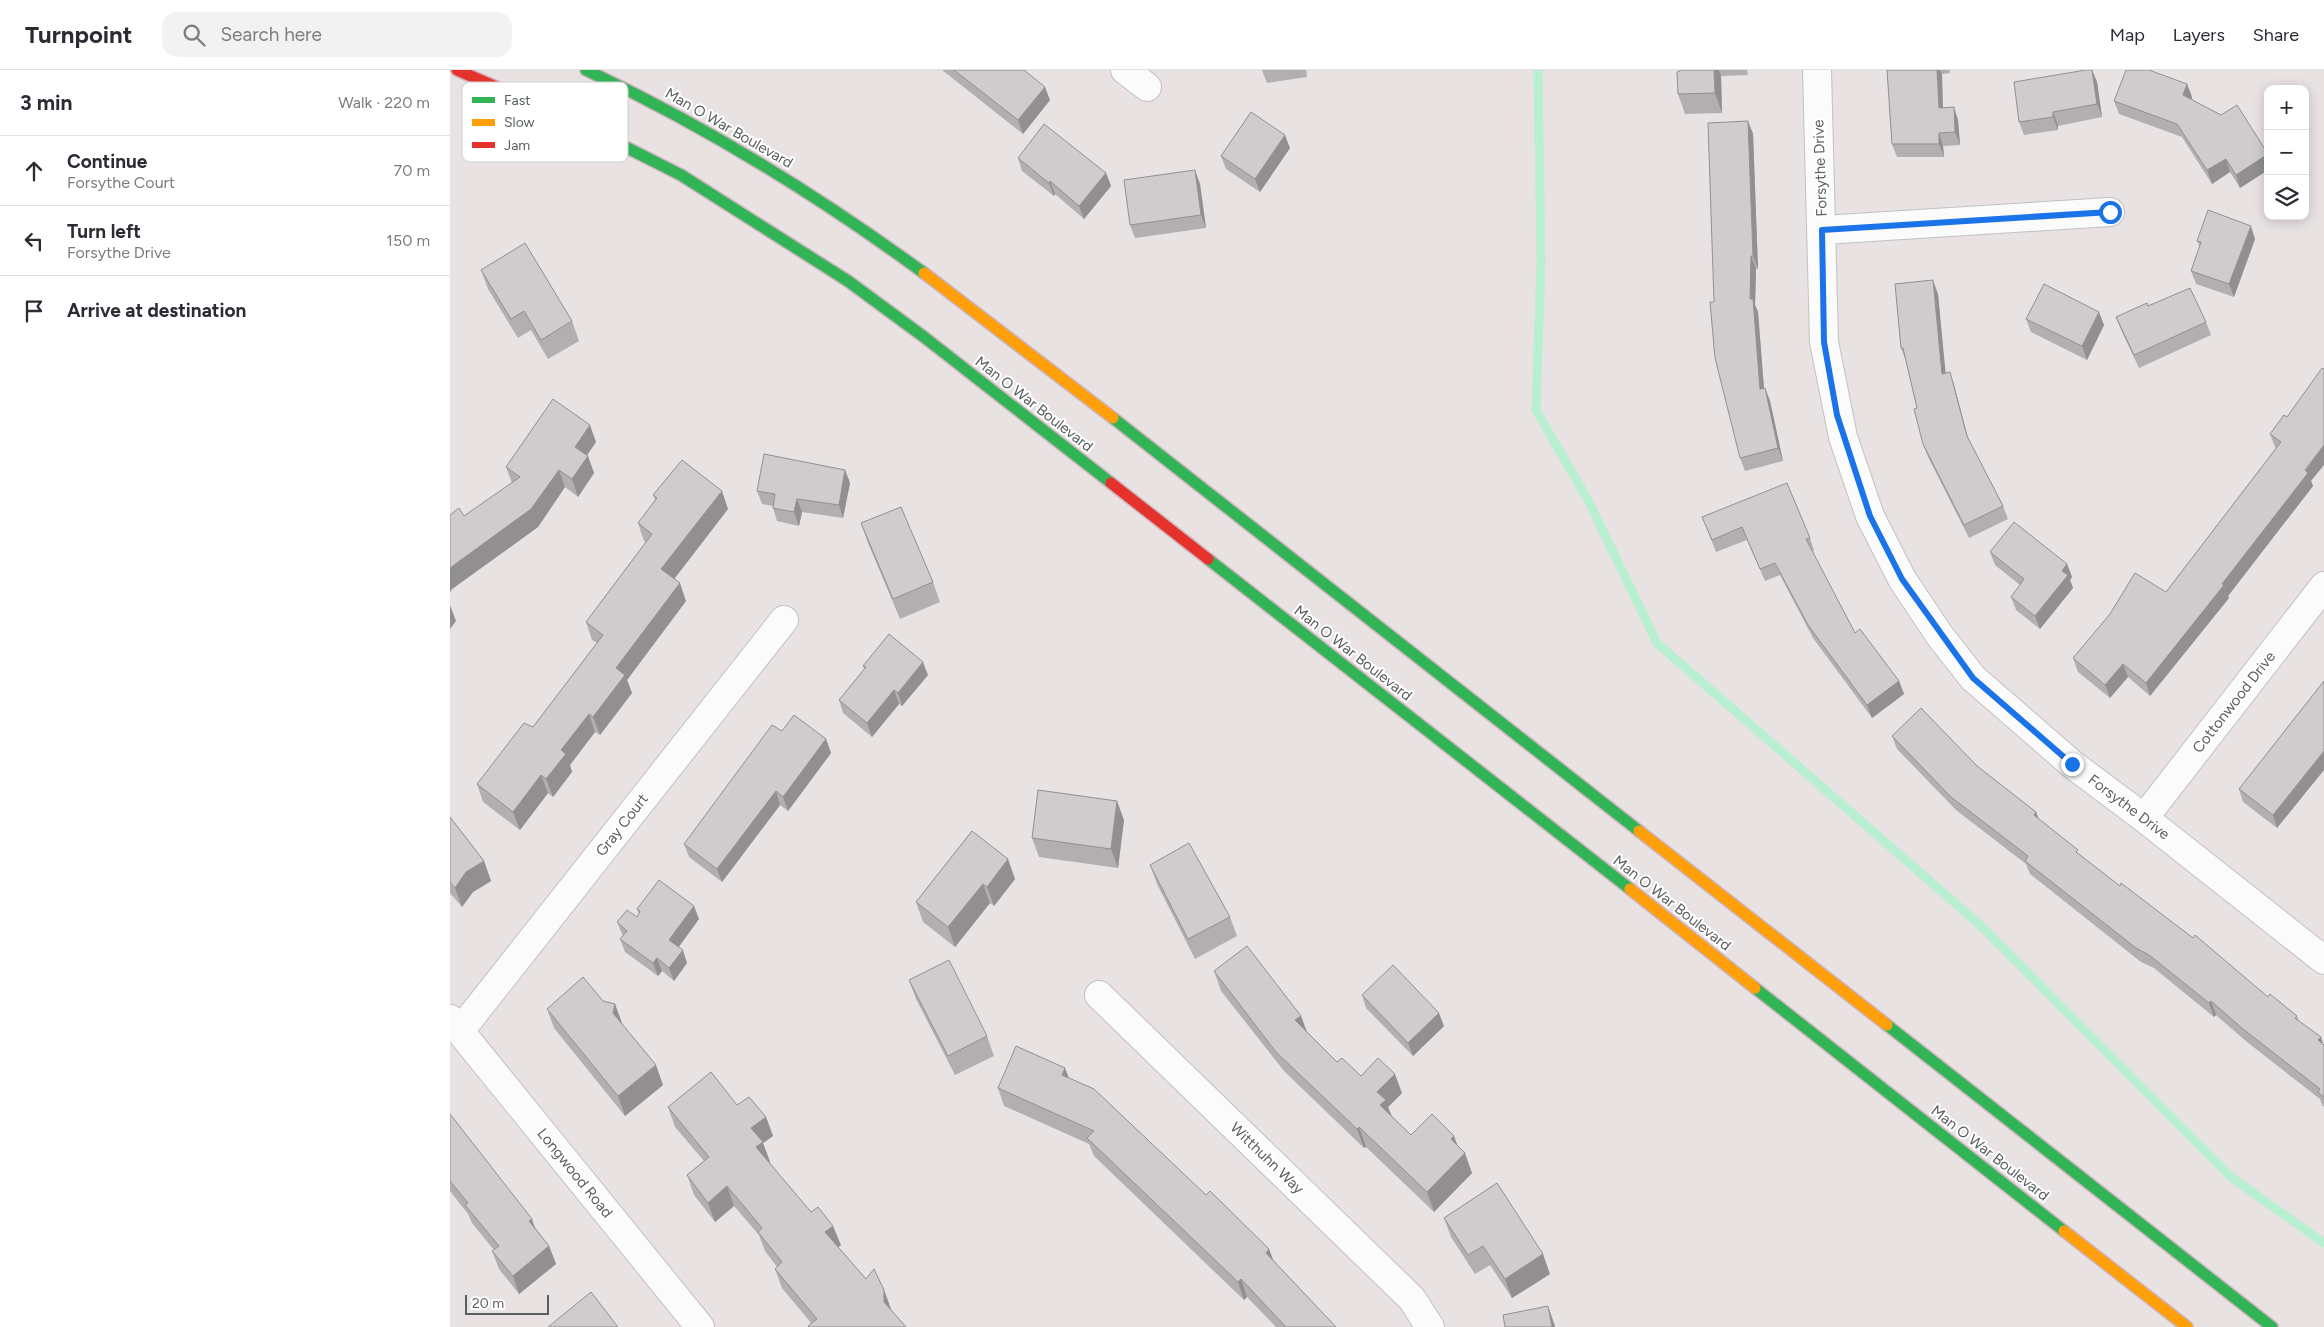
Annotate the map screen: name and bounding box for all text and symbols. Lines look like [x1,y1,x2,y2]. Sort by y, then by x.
search box [162,12,512,57]
text: Turnpoint [25,20,132,49]
icon: search [180,21,208,49]
text: Search here [220,23,322,46]
text: Map [2110,24,2145,46]
text: Layers [2173,24,2225,46]
text: Share [2253,24,2299,46]
legend [462,82,628,162]
street label: Man O War Boulevard [662,84,796,172]
map controls [2264,85,2309,220]
button: + [2264,85,2309,130]
text: 3 min [20,90,72,115]
text: Fast [504,92,530,109]
text: Walk · 220 m [338,93,430,112]
text: Slow [504,114,535,131]
street label: Forsythe Drive [1809,119,1831,217]
button: − [2264,130,2309,175]
text: Jam [504,137,530,154]
text: Continue [67,150,147,173]
icon: ahead [20,157,48,185]
text: 70 m [394,161,430,180]
text: Forsythe Court [67,173,175,192]
button: layers [2264,175,2309,220]
route start [2099,201,2122,224]
text: Turn left [67,220,141,243]
icon: left [20,227,48,255]
text: 150 m [386,231,430,250]
text: Forsythe Drive [67,243,171,262]
icon: arrive [20,297,48,325]
text: Arrive at destination [67,299,246,322]
street label: Man O War Boulevard [971,352,1097,456]
street label: Man O War Boulevard [1290,601,1416,705]
street label: Cottonwood Drive [2189,648,2279,756]
route end [2061,753,2084,776]
street label: Forsythe Drive [2085,771,2173,843]
street label: Gray Court [592,790,652,860]
street label: Man O War Boulevard [1609,851,1735,955]
street label: Man O War Boulevard [1927,1101,2053,1205]
street label: Witthuhn Way [1226,1118,1308,1198]
street label: Longwood Road [533,1125,617,1221]
scale bar [465,1292,549,1315]
text: 20 m [472,1295,504,1312]

